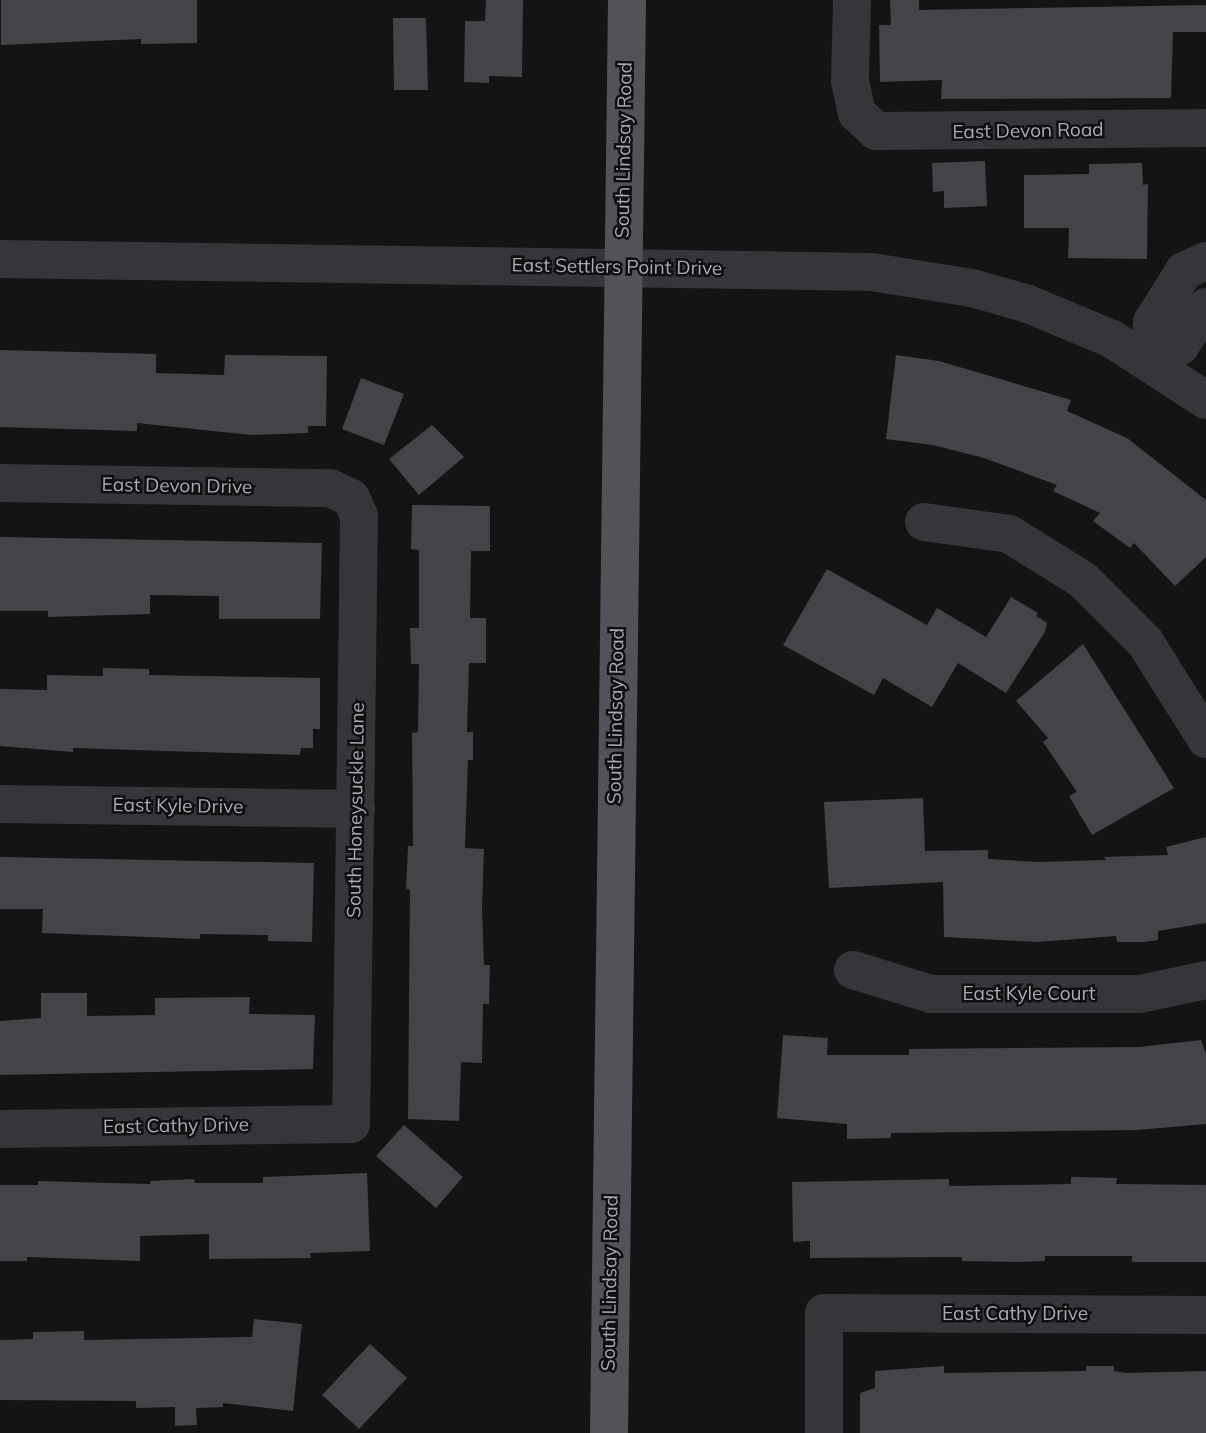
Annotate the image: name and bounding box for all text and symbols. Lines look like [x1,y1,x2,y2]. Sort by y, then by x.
street label: South Lindsay Road [611,62,637,238]
street label: East Devon Road [952,118,1104,144]
street label: East Settlers Point Drive [512,254,722,280]
street label: East Devon Drive [102,473,252,499]
street label: South Lindsay Road [603,628,629,804]
street label: South Honeysuckle Lane [343,702,369,918]
street label: East Kyle Drive [112,793,244,819]
street label: East Kyle Court [963,983,1095,1005]
street label: East Cathy Drive [103,1113,249,1139]
street label: South Lindsay Road [597,1195,623,1371]
street label: East Cathy Drive [942,1303,1088,1325]

